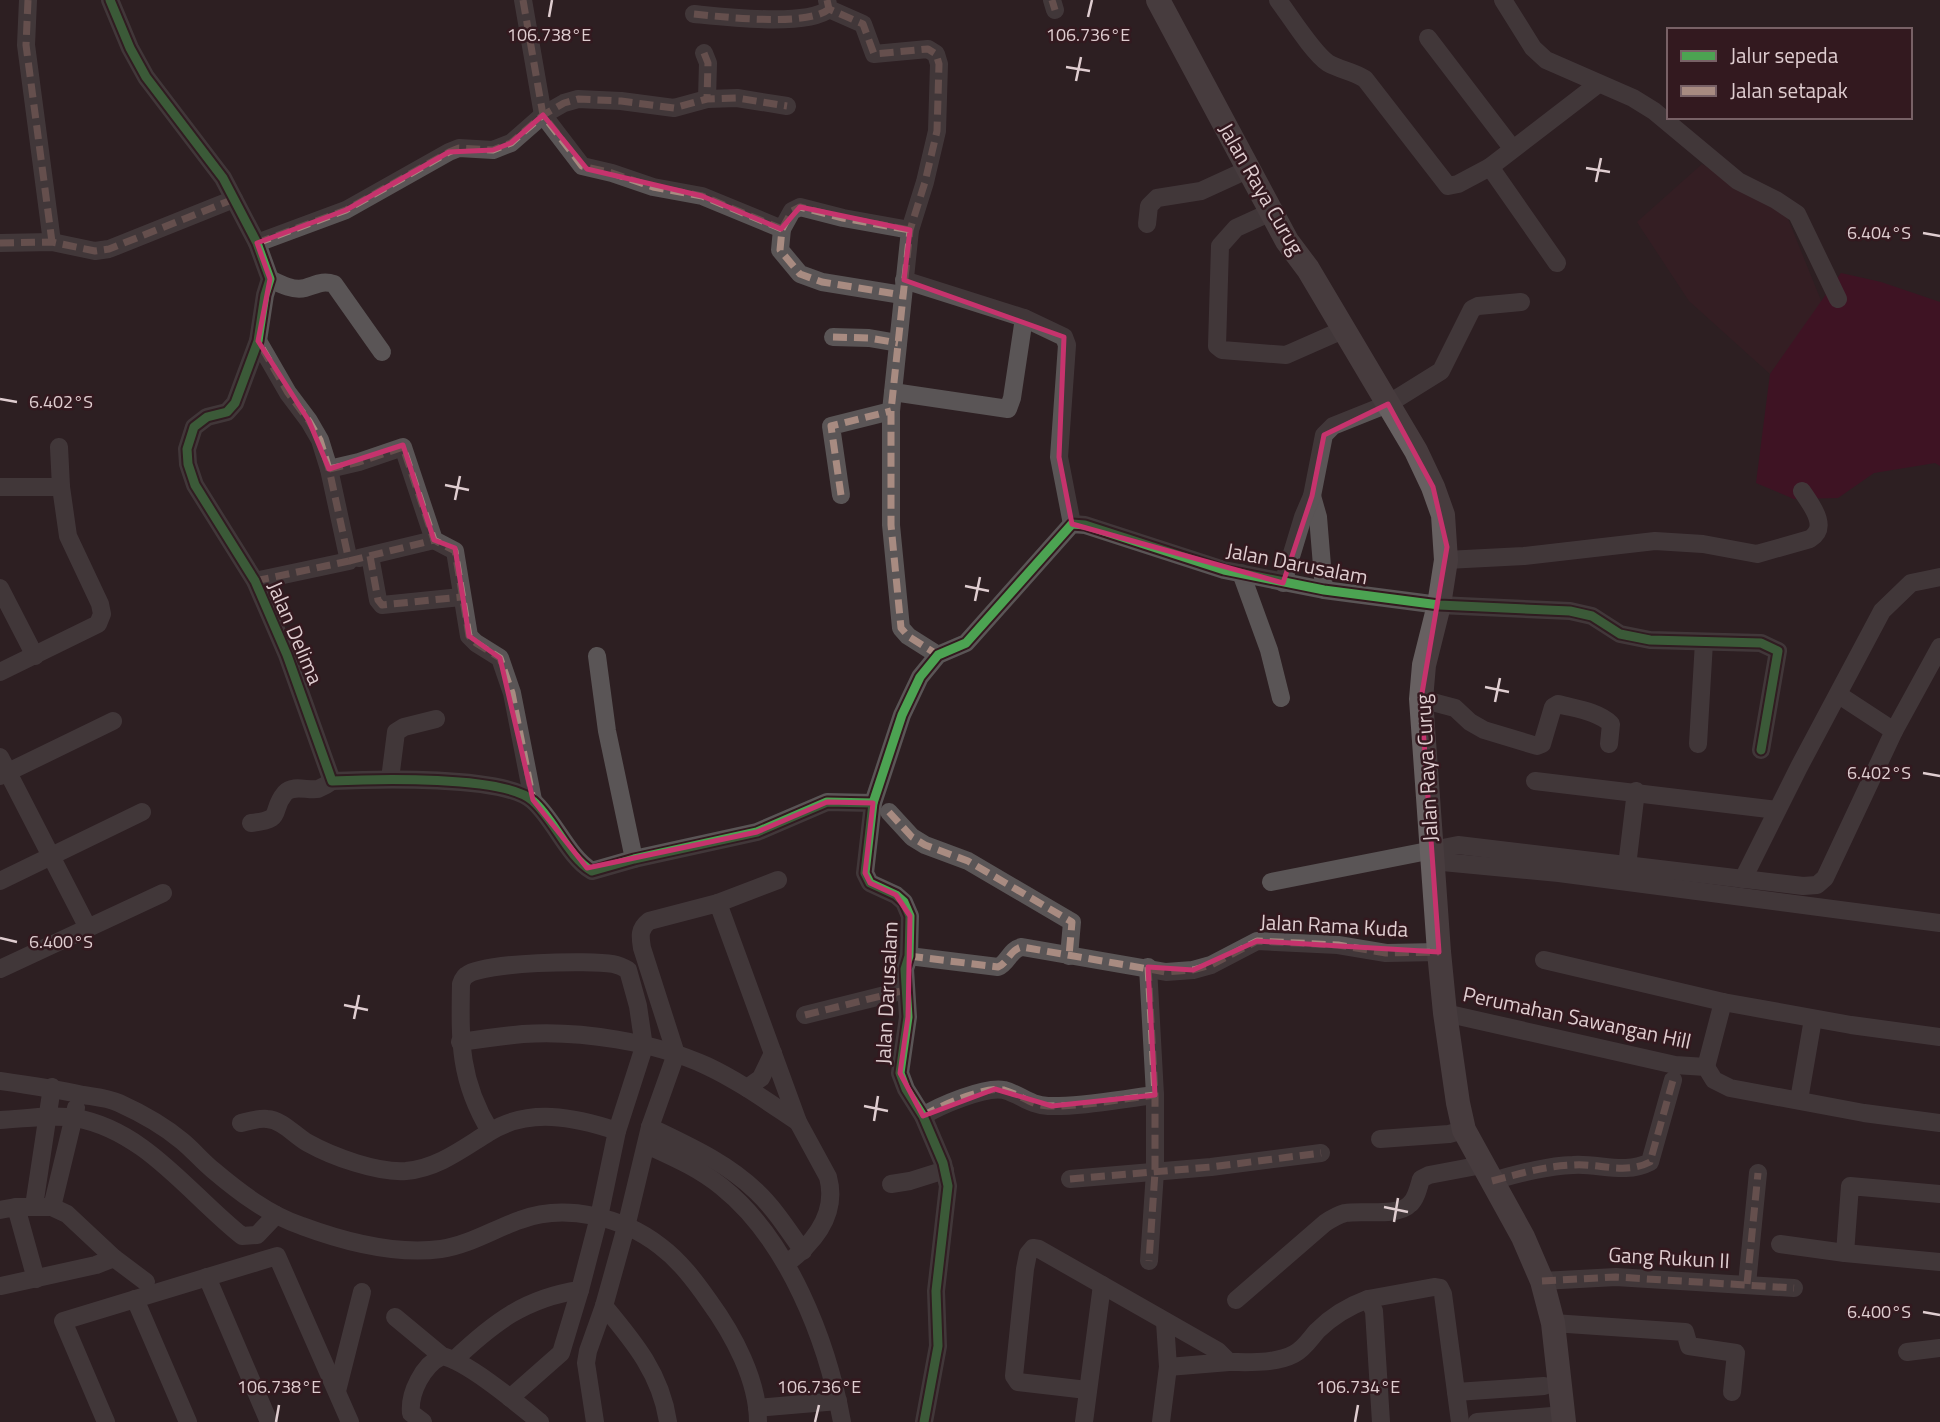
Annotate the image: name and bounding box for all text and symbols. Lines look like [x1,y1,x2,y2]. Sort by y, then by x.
text: 106.738°E [507,21,591,48]
text: 106.736°E [1046,21,1130,48]
legend [1667,28,1912,119]
text: Jalur sepeda [1730,39,1839,71]
text: Jalan setapak [1730,74,1848,106]
street label: Jalan Raya Curug [1211,116,1313,261]
text: 6.404°S [1847,219,1911,246]
text: 6.402°S [29,388,93,415]
street label: Jalan Darusalam [1224,534,1371,592]
street label: Jalan Delima [260,576,332,690]
street label: Jalan Raya Curug [1406,693,1446,843]
text: 6.402°S [1847,759,1911,786]
street label: Jalan Rama Kuda [1259,905,1409,945]
street label: Jalan Darusalam [866,920,906,1065]
text: 6.400°S [29,928,93,955]
street label: Perumahan Sawangan Hill [1460,977,1694,1057]
street label: Gang Rukun II [1607,1238,1731,1276]
text: 6.400°S [1847,1298,1911,1325]
text: 106.738°E [237,1373,321,1400]
text: 106.736°E [777,1373,861,1400]
text: 106.734°E [1316,1373,1400,1400]

